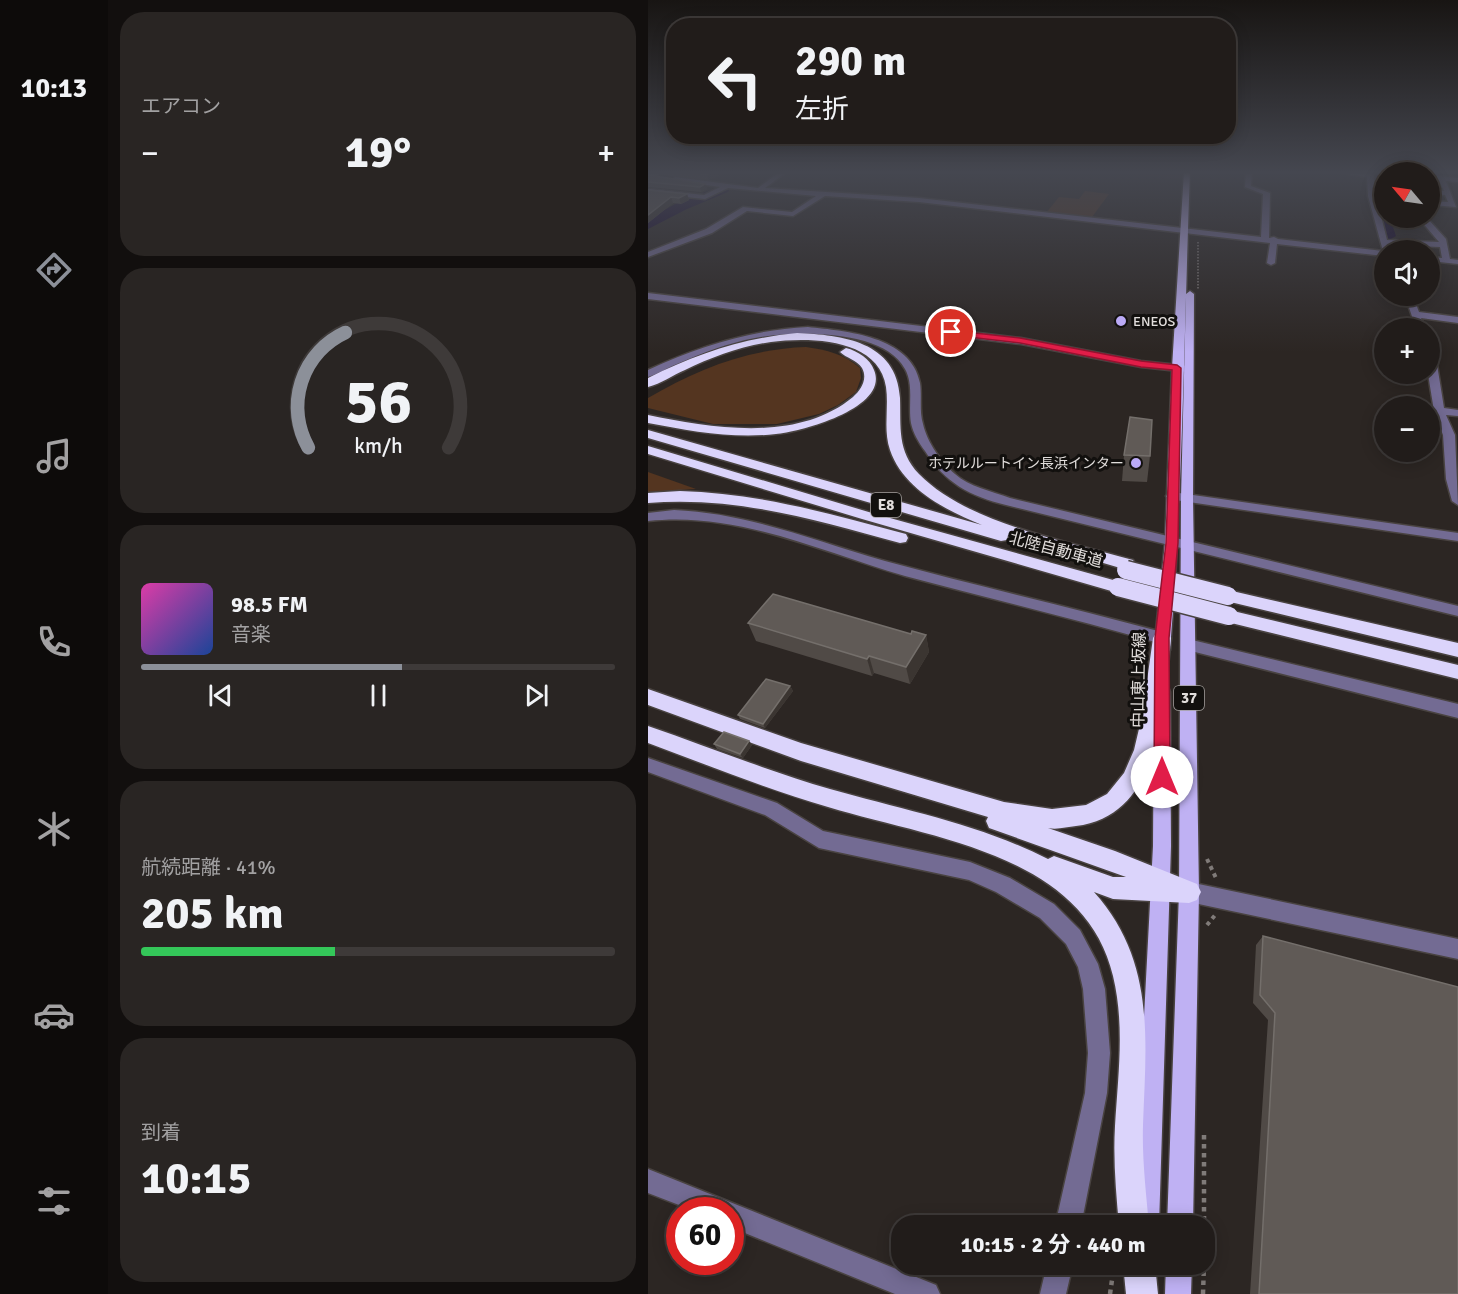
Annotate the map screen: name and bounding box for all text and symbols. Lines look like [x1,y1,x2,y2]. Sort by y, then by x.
text: 290 m [795,36,906,87]
icon: left [696,42,774,120]
text: 10:13 [21,72,87,105]
text: 左折 [795,93,849,126]
text: エアコン [141,94,221,119]
text: 19° [345,125,411,180]
text: − [141,133,159,174]
text: + [597,133,615,174]
north arrow [1374,162,1440,228]
map controls [1374,162,1440,462]
button: sound [1374,240,1440,306]
icon: directions [33,249,75,291]
pin [925,306,976,357]
place label: ENEOS [1133,313,1175,330]
marker: ENEOS [1114,314,1128,328]
icon: arrive [934,315,967,348]
button: + [1374,318,1440,384]
text: 56 [344,363,412,440]
button: − [1374,396,1440,462]
text: km/h [354,433,402,459]
icon: music [33,435,75,477]
place label: ホテルルートイン長浜インター [928,455,1124,472]
marker: ホテルルートイン長浜インター [1129,456,1143,470]
road number: E8 [871,493,901,517]
street label: 北陸自動車道 [1007,528,1105,572]
text: 98.5 FM [231,591,308,618]
icon: phone [33,621,75,663]
text: 音楽 [231,622,271,647]
street label: 中山東上坂線 [1128,632,1150,728]
icon: previous [204,679,237,712]
icon: pause [362,679,395,712]
icon: next [520,679,553,712]
road number: 37 [1174,686,1204,710]
position arrow [1130,745,1194,809]
icon: climate [33,808,75,850]
text: 航続距離 · 41% [141,855,276,880]
text: 205 km [141,886,284,941]
icon: car [33,994,75,1036]
text: 到着 [141,1120,181,1145]
text: 10:15 [141,1151,251,1206]
icon: filters [33,1180,75,1222]
speed limit sign: 60 [666,1197,744,1275]
text: 10:15 · 2 分 · 440 m [961,1231,1145,1258]

